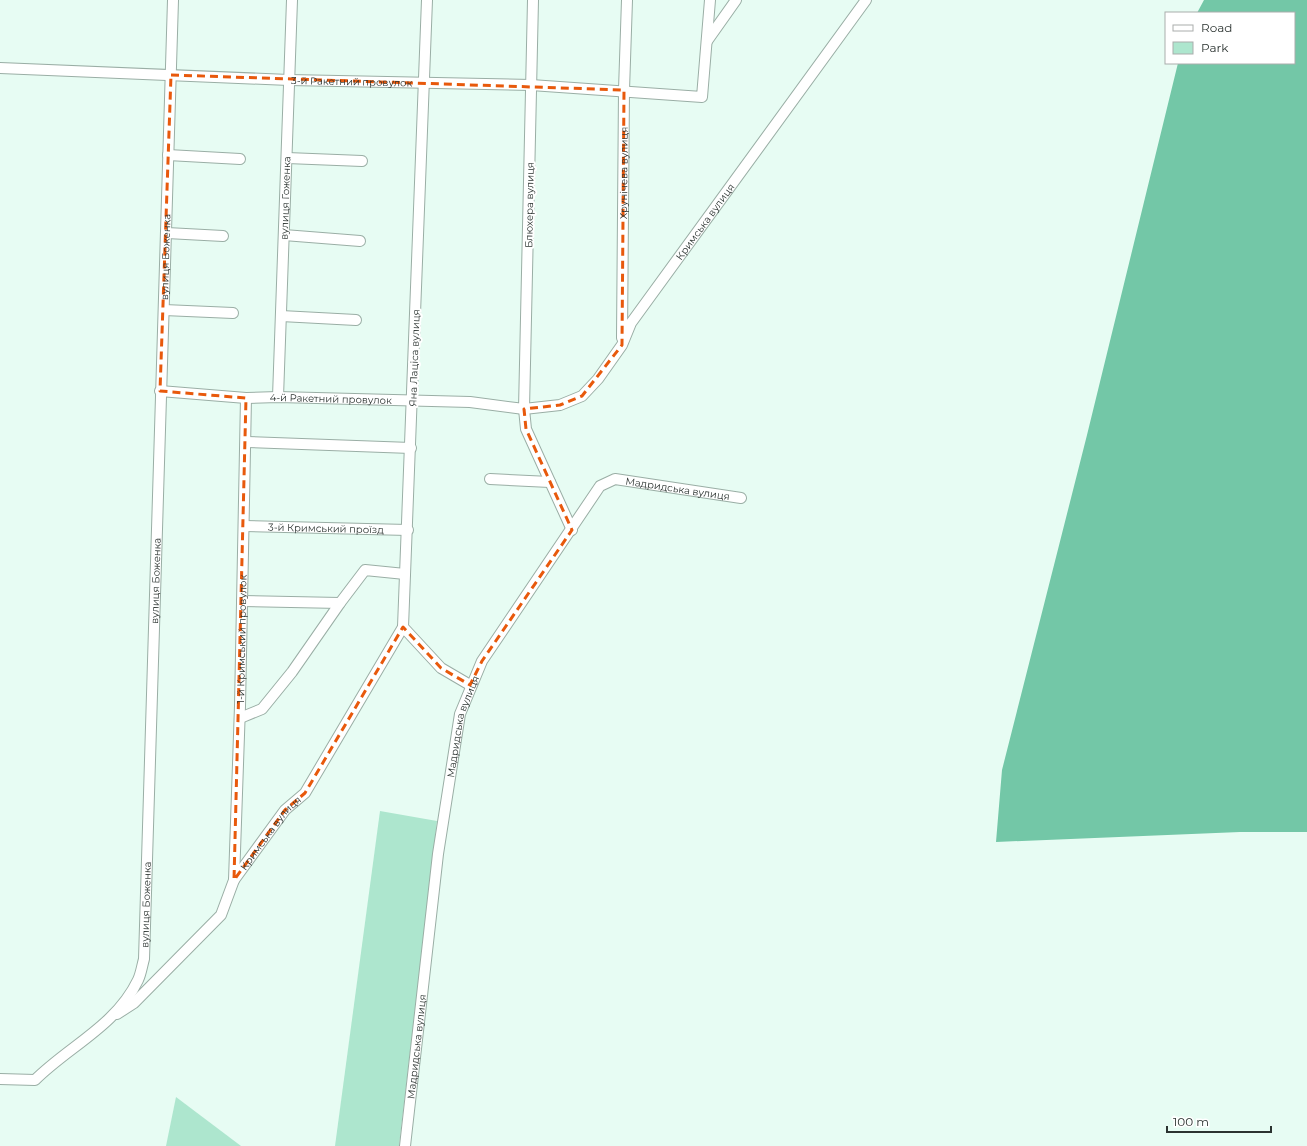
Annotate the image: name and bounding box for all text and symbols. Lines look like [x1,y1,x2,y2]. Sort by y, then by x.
legend [1165,12,1295,64]
text: Road [1201,20,1232,35]
text: Park [1201,40,1229,55]
street label: 3-й Ракетний провулок [291,74,413,90]
street label: Хрунічева вулиця [617,127,631,219]
street label: вулиця Гоженка [278,156,293,240]
street label: Блюхера вулиця [522,162,537,248]
street label: Кримська вулиця [673,181,737,263]
street label: вулиця Боженка [158,214,174,300]
street label: Яна Лаціса вулиця [406,309,423,407]
street label: 4-й Ракетний провулок [269,391,392,407]
street label: Мадридська вулиця [625,475,731,503]
street label: 3-й Кримський проїзд [268,521,384,536]
street label: вулиця Боженка [148,538,164,624]
street label: 1-й Кримський провулок [234,574,250,704]
street label: Мадридська вулиця [444,674,482,779]
street label: Кримська вулиця [237,793,304,873]
street label: вулиця Боженка [138,861,154,948]
street label: Мадридська вулиця [404,994,429,1100]
scale bar [1167,1108,1271,1134]
text: 100 m [1173,1114,1209,1129]

